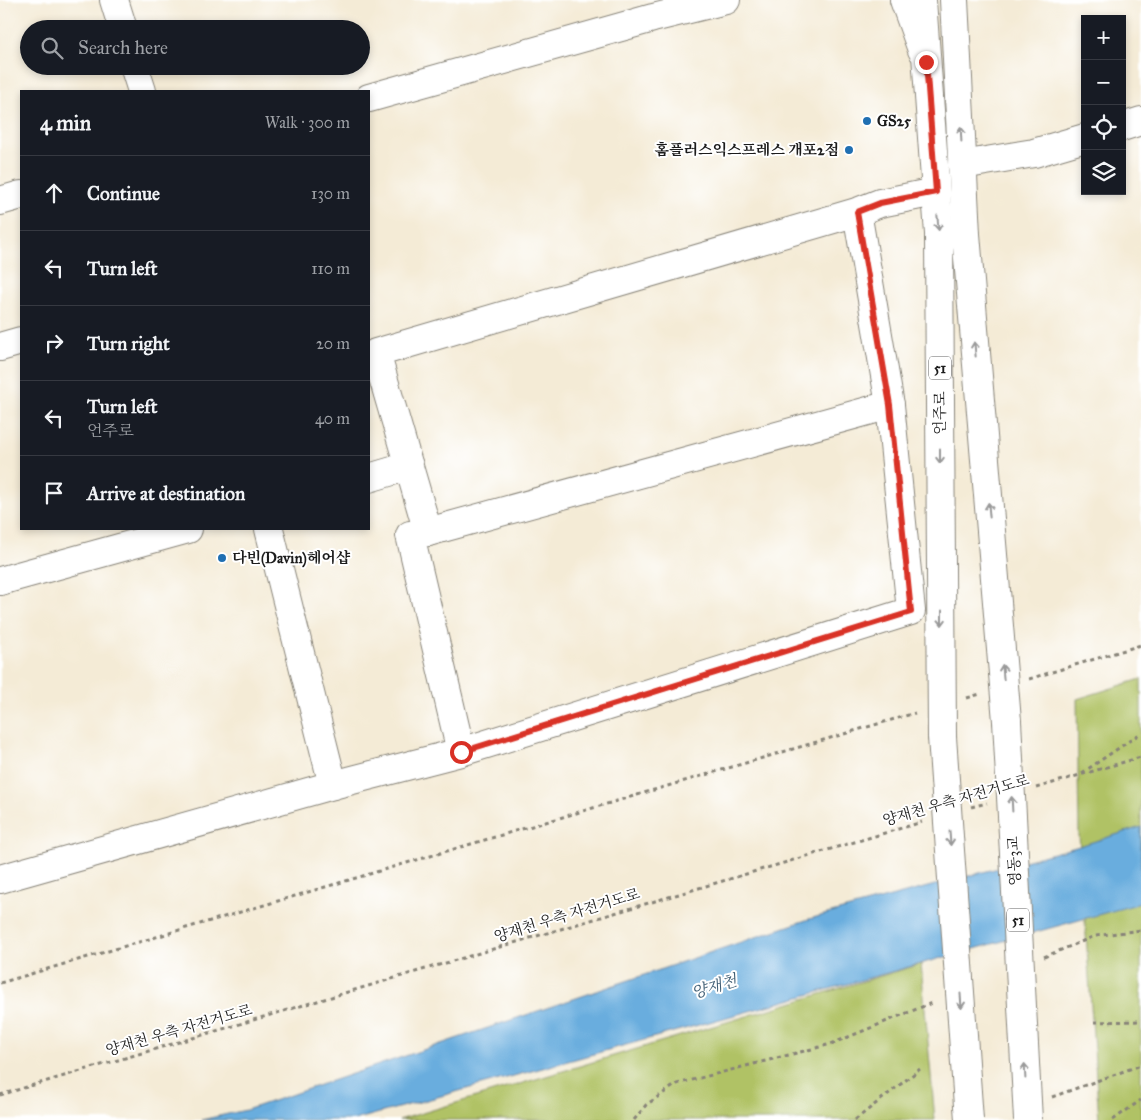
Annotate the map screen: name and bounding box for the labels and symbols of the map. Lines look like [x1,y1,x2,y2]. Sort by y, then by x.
route end [915,51,938,74]
place label: GS25 [877,112,911,130]
marker: GS25 [861,115,873,127]
one-way arrow [956,126,965,142]
place label: 홈플러스익스프레스 개포2점 [654,141,839,159]
marker: 홈플러스익스프레스 개포2점 [843,144,855,156]
one-way arrow [933,215,943,231]
one-way arrow [971,341,980,357]
road number: 51 [929,356,951,379]
street label: 언주로 [931,391,949,435]
one-way arrow [936,447,945,463]
one-way arrow [985,503,994,519]
place label: 다빈(Davin)헤어샵 [232,549,351,568]
marker: 다빈(Davin)헤어샵 [216,552,228,564]
one-way arrow [937,610,947,626]
one-way arrow [998,665,1008,681]
route start [450,741,473,764]
street label: 양재천 우측 자전거도로 [881,770,1032,830]
one-way arrow [1007,796,1016,812]
one-way arrow [945,830,954,846]
street label: 영동3교 [1004,835,1024,886]
street label: 양재천 우측 자전거도로 [492,884,642,946]
road number: 51 [1007,908,1029,932]
water label: 양재천 [689,970,741,1002]
one-way arrow [956,992,965,1008]
street label: 양재천 우측 자전거도로 [104,1000,255,1060]
one-way arrow [1021,1064,1030,1080]

